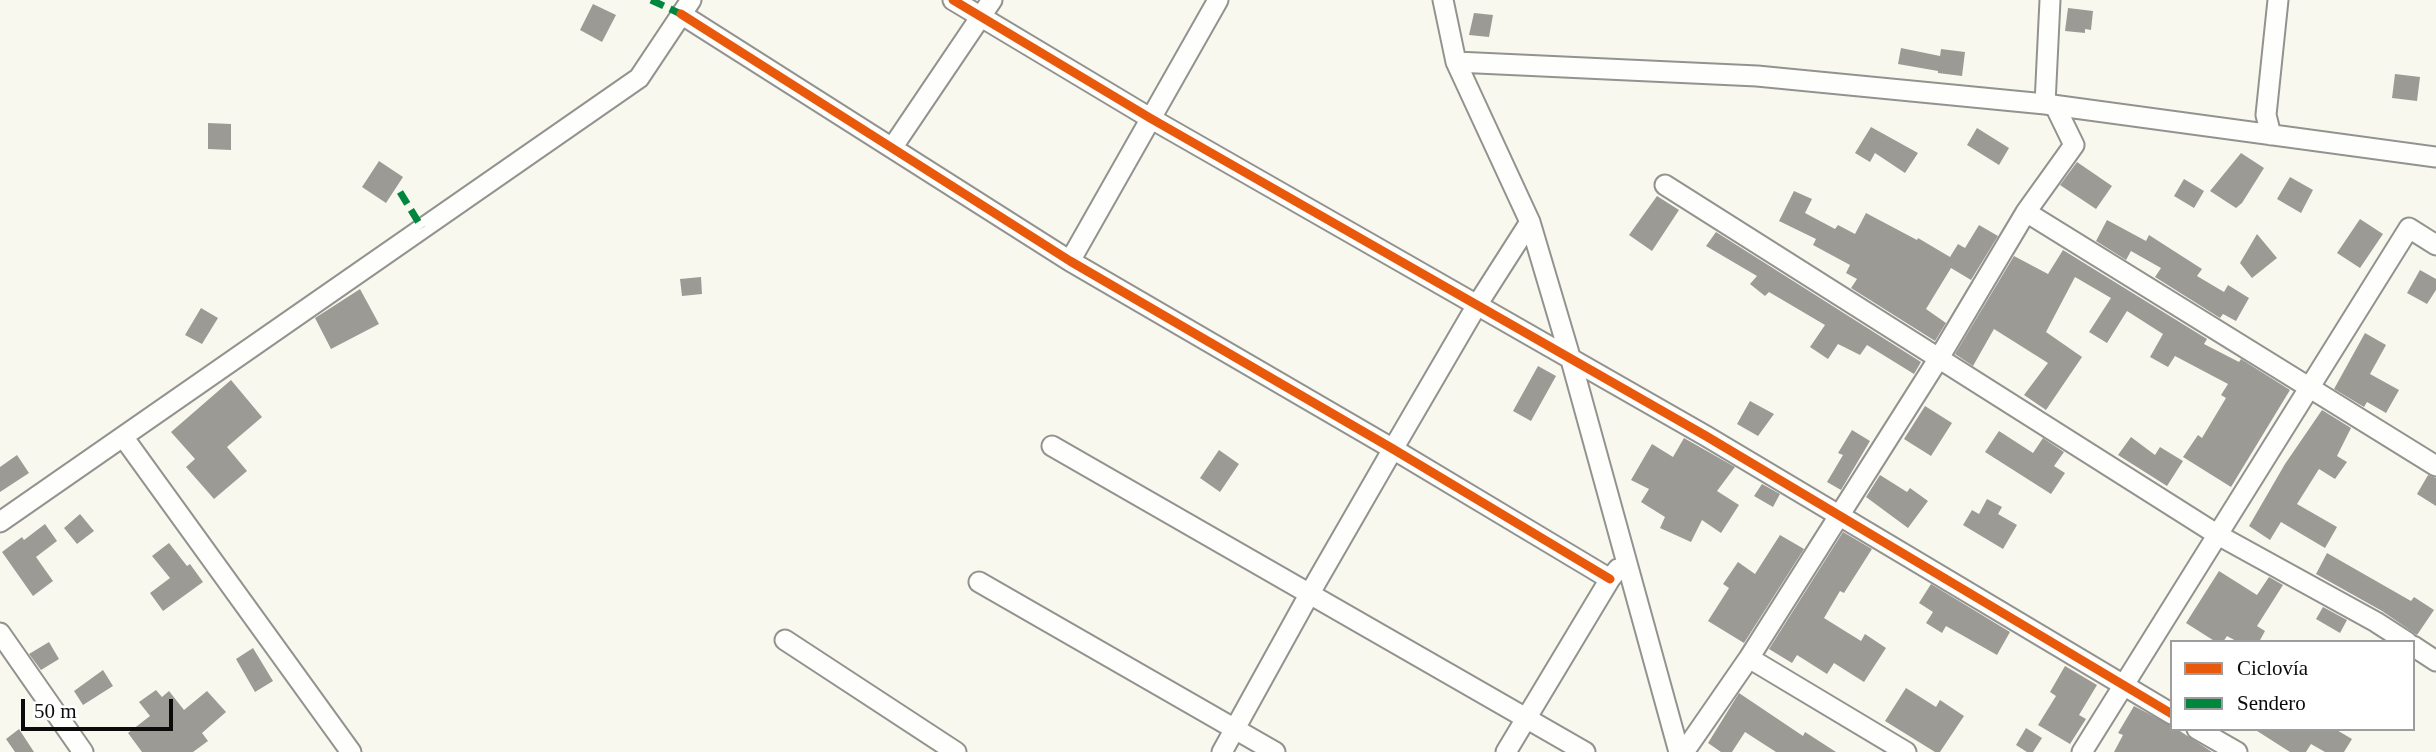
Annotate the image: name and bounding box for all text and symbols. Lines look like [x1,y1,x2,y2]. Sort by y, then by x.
legend [2170,640,2415,731]
text: Ciclovía [2237,656,2308,680]
scale bar [24,686,177,730]
text: Sendero [2237,691,2306,715]
text: 50 m [34,699,77,723]

